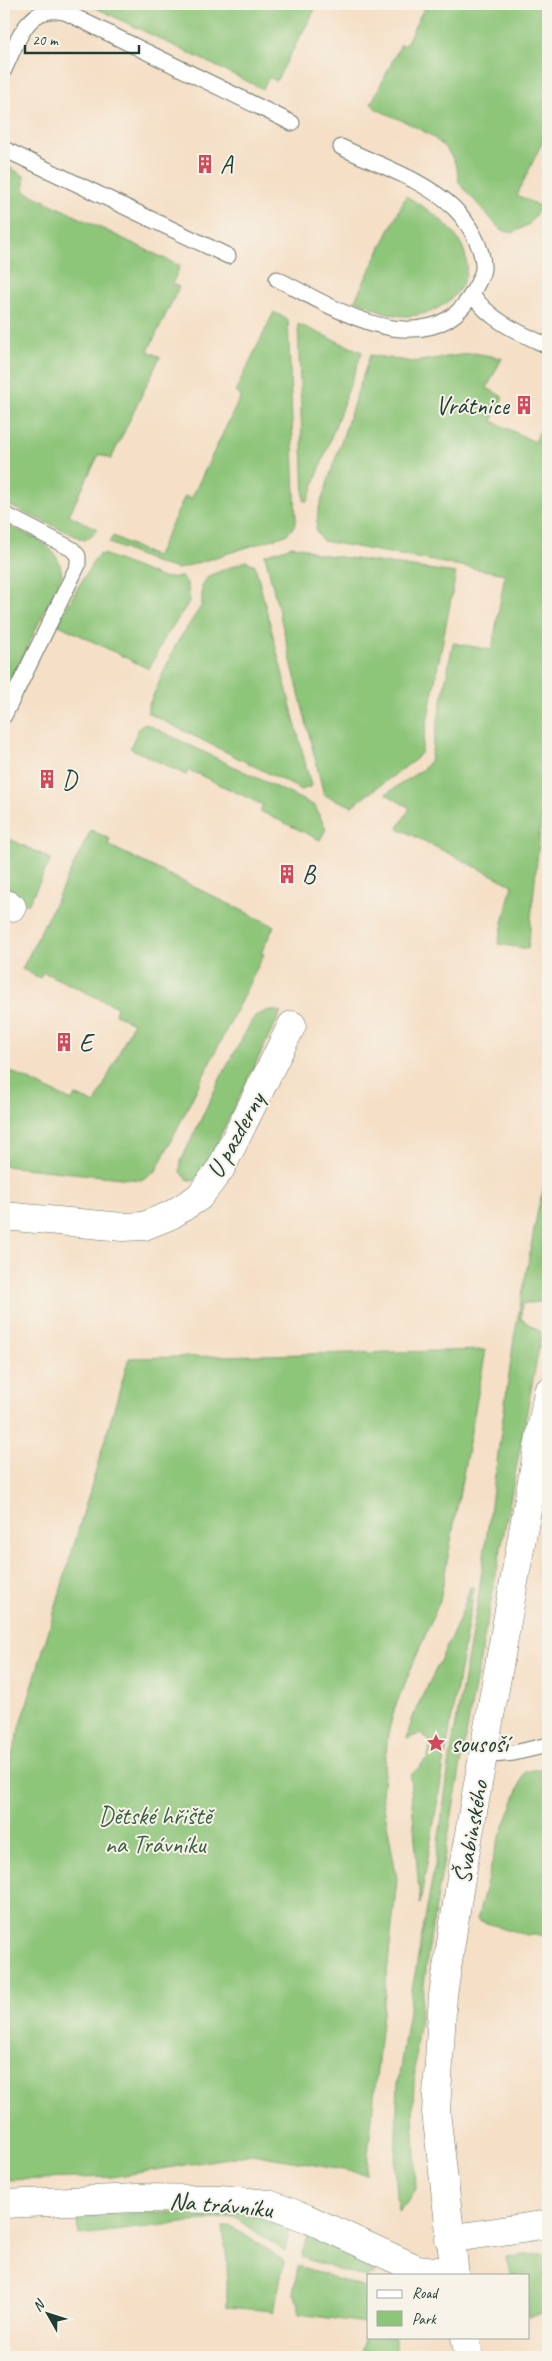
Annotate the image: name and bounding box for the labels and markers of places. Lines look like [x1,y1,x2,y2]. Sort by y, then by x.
place label: A [220,149,234,181]
building icon: A [194,153,216,175]
place label: Vrátnice [436,390,511,422]
building icon: Vrátnice [513,394,535,416]
place label: D [62,764,79,796]
building icon: D [36,768,58,790]
place label: B [302,859,317,891]
building icon: B [276,863,298,885]
place label: E [79,1027,95,1059]
building icon: E [53,1031,75,1053]
place label: sousoší [451,1728,513,1760]
place icon: sousoší [425,1732,447,1754]

